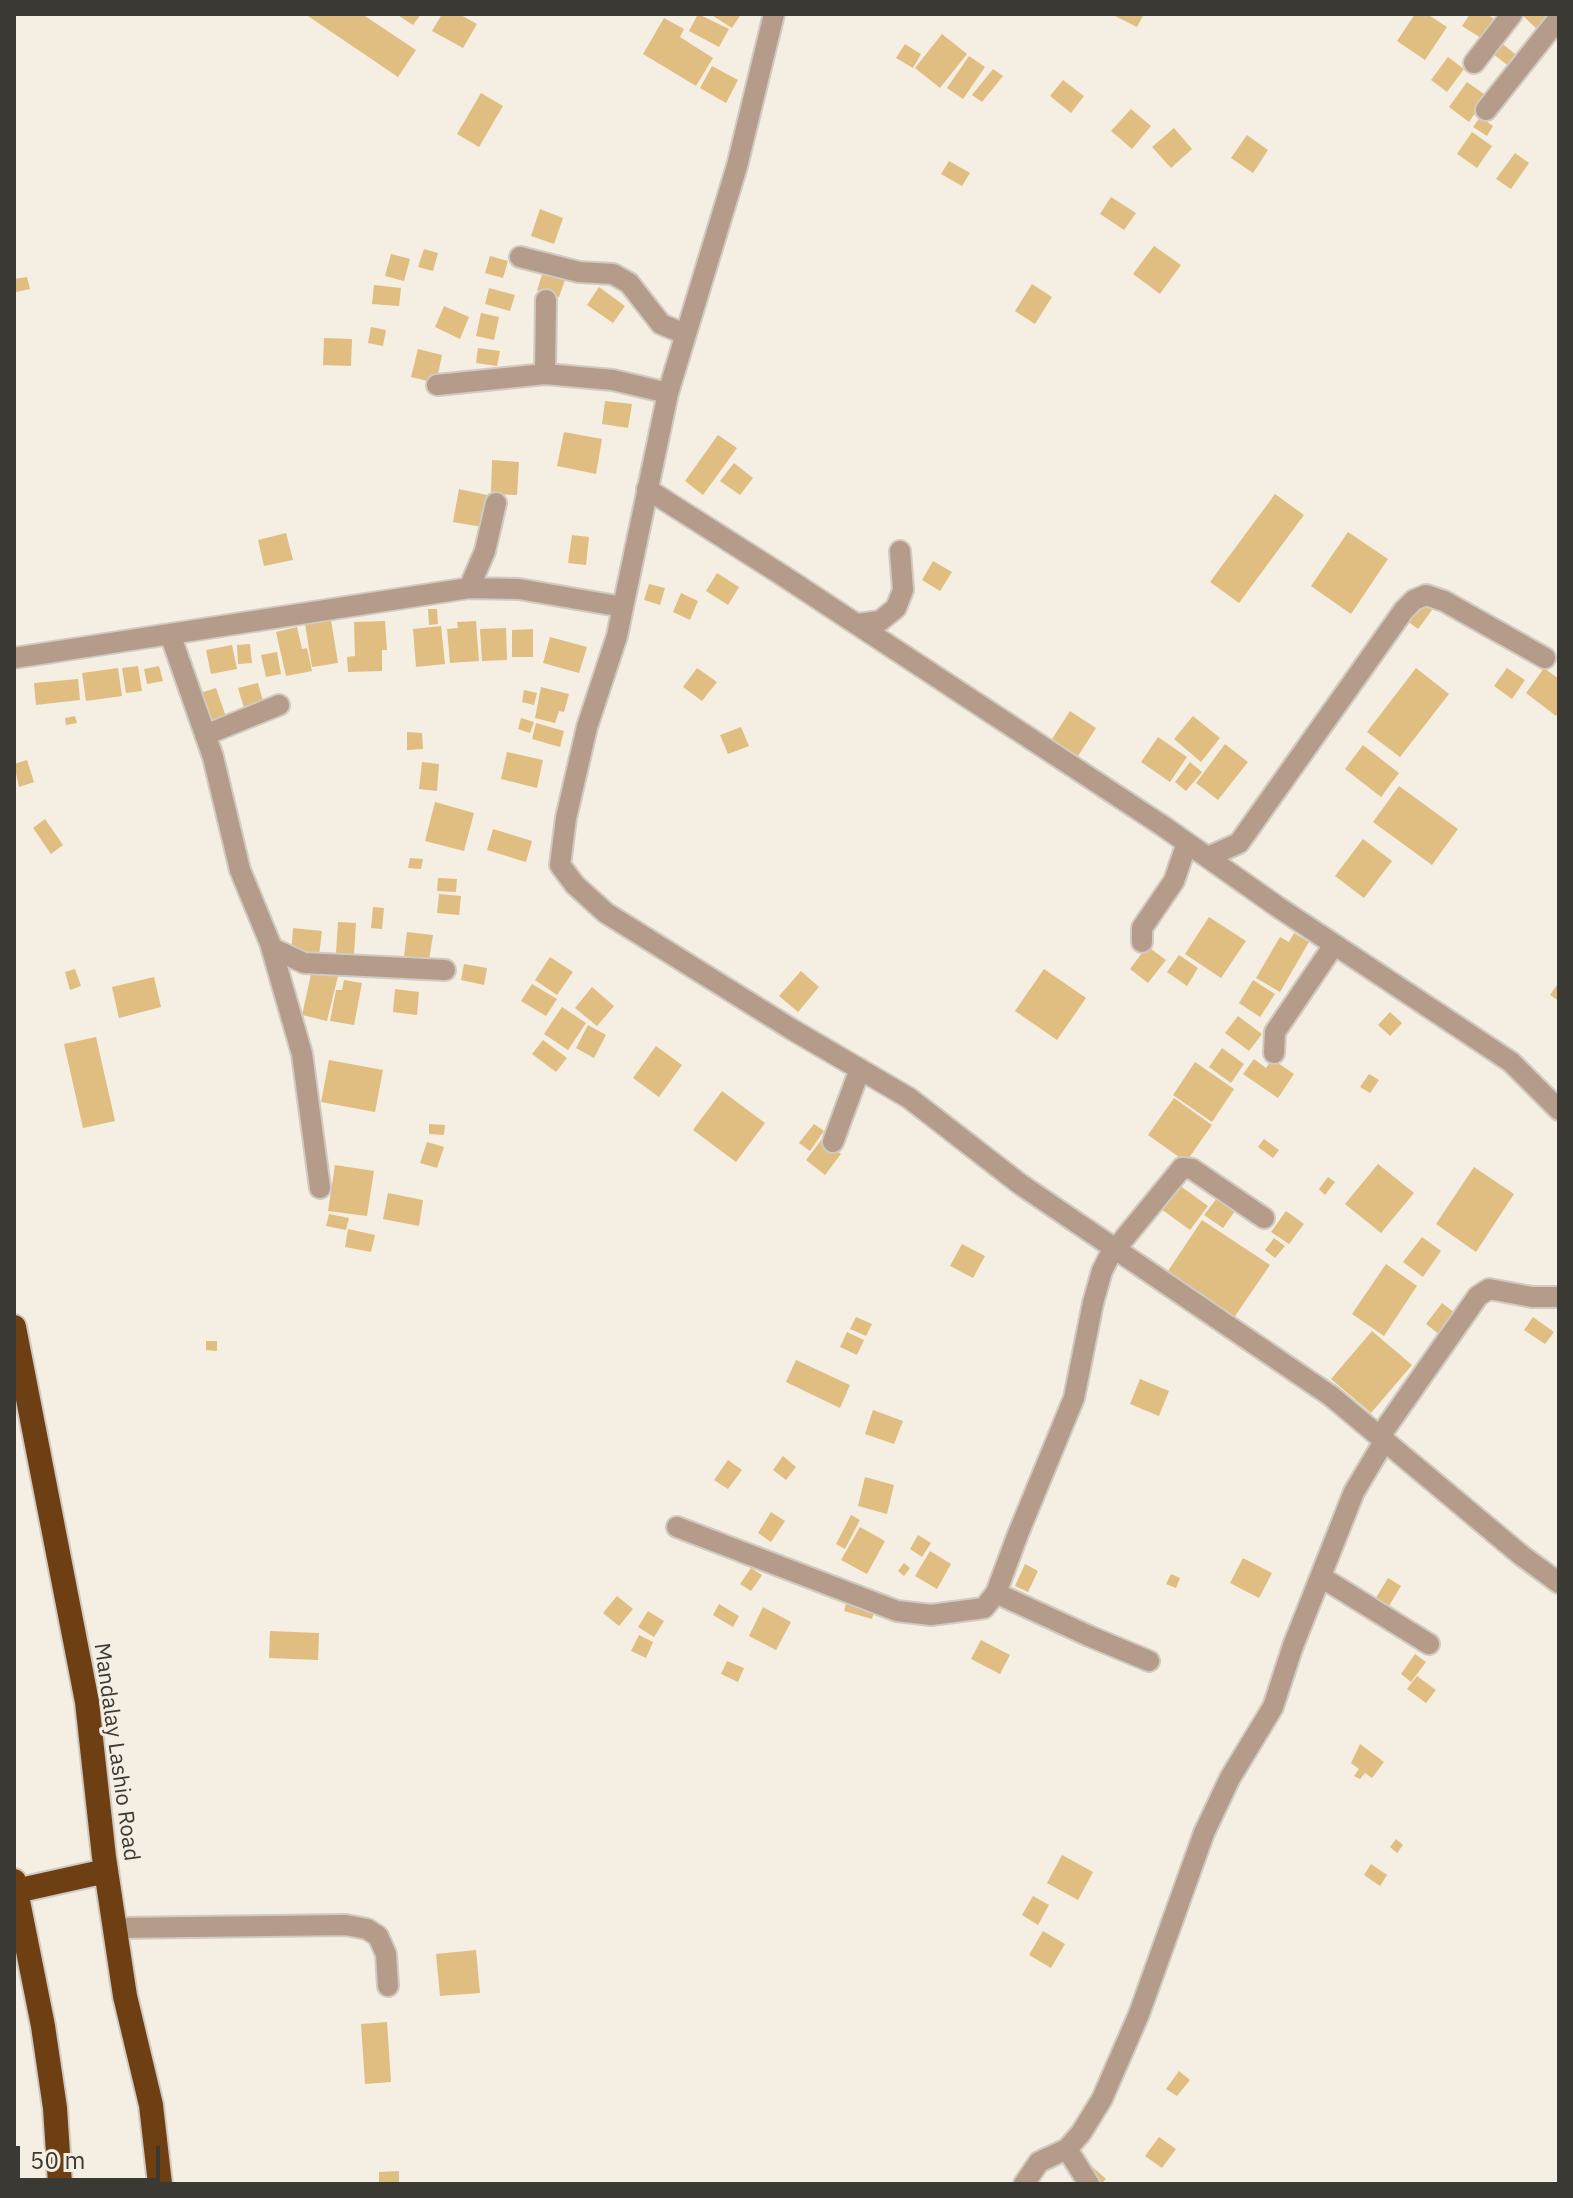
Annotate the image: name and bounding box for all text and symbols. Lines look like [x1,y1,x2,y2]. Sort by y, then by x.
street label: Mandalay Lashio Road [88,1641,144,1863]
scale bar [20,2130,164,2180]
text: 50 m [30,2144,85,2176]

